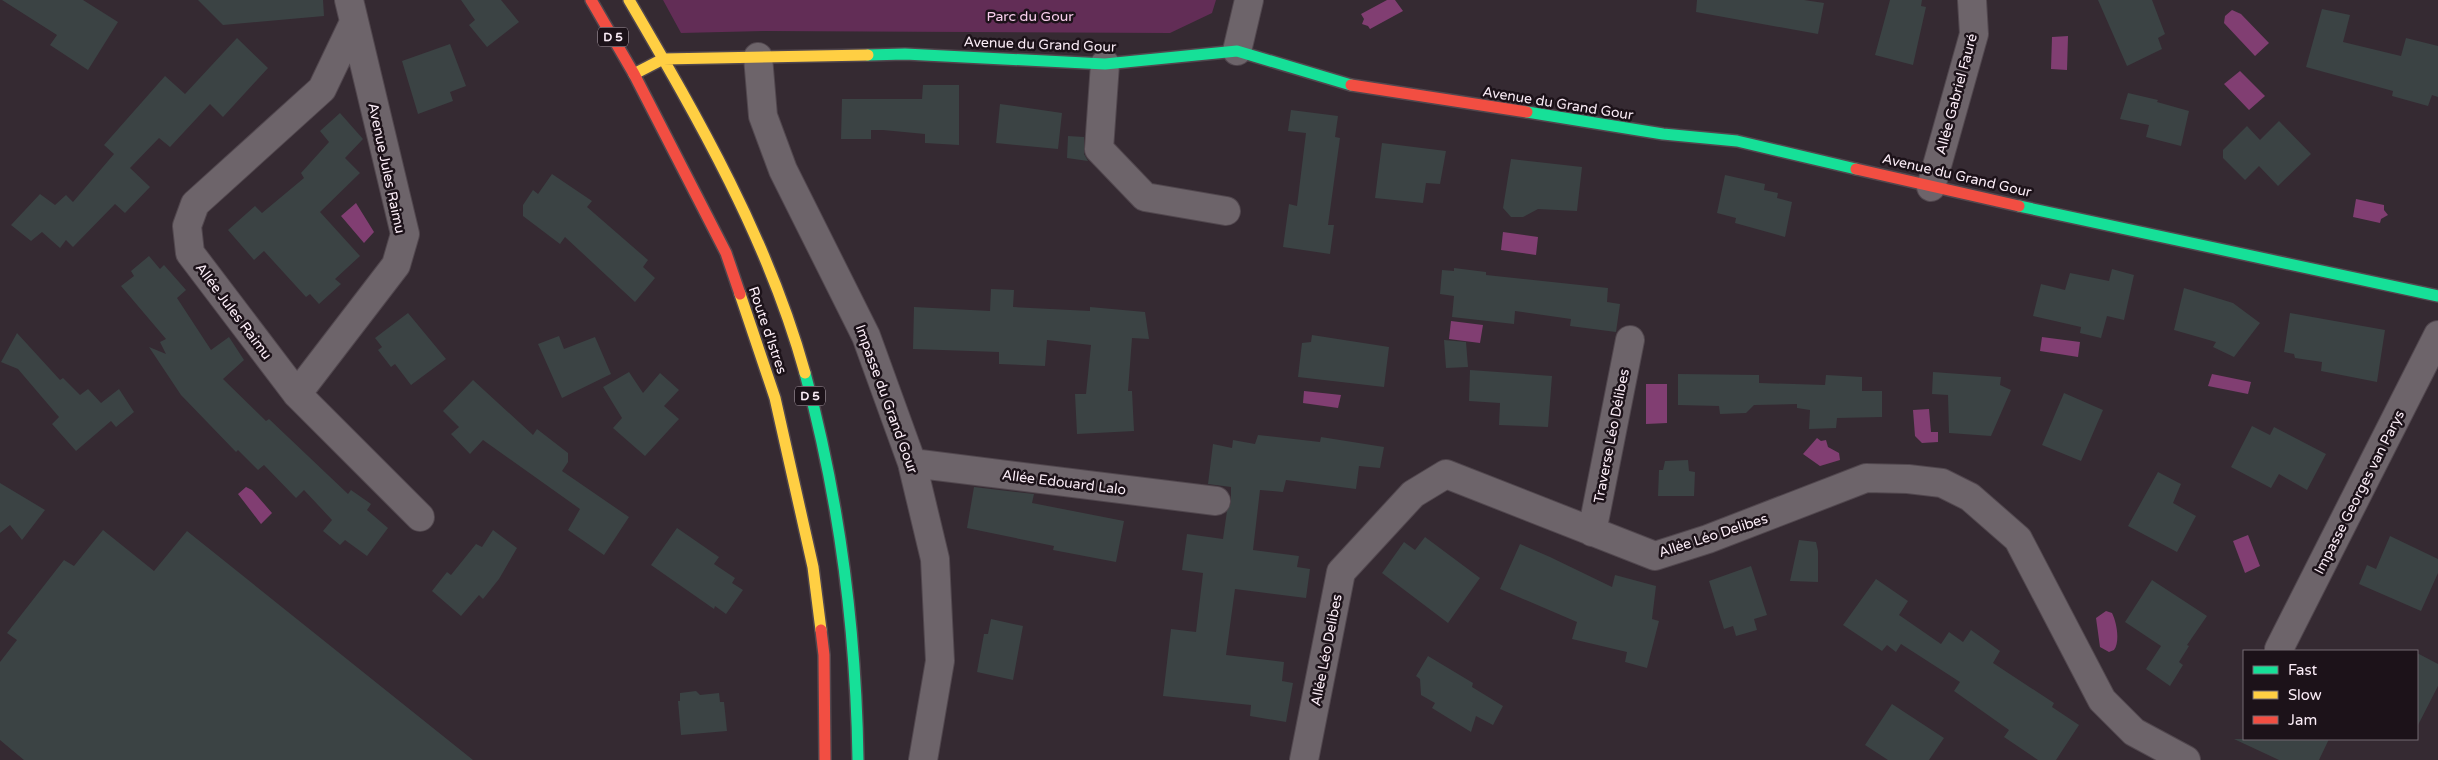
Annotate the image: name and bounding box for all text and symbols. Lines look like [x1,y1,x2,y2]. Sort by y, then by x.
park label: Parc du Gour [986,8,1074,25]
road number: D 5 [598,28,628,46]
street label: Allée Gabriel Fauré [1932,32,1981,157]
street label: Avenue du Grand Gour [963,33,1117,56]
street label: Avenue du Grand Gour [1481,83,1635,124]
street label: Avenue Jules Raimu [364,101,409,235]
street label: Avenue du Grand Gour [1881,150,2034,201]
street label: Allée Jules Raimu [192,260,275,363]
street label: Route d'Istres [745,284,791,376]
street label: Impasse du Grand Gour [852,322,922,477]
street label: Traverse Léo Délibes [1590,367,1633,505]
road number: D 5 [795,386,825,406]
street label: Impasse Georges van Parys [2311,407,2408,577]
street label: Allée Edouard Lalo [1001,466,1127,499]
street label: Allée Léo Delibes [1657,510,1770,561]
street label: Allée Léo Delibes [1307,592,1346,707]
legend [2243,650,2418,740]
text: Fast [2288,661,2318,679]
text: Slow [2288,686,2322,704]
text: Jam [2288,711,2317,729]

